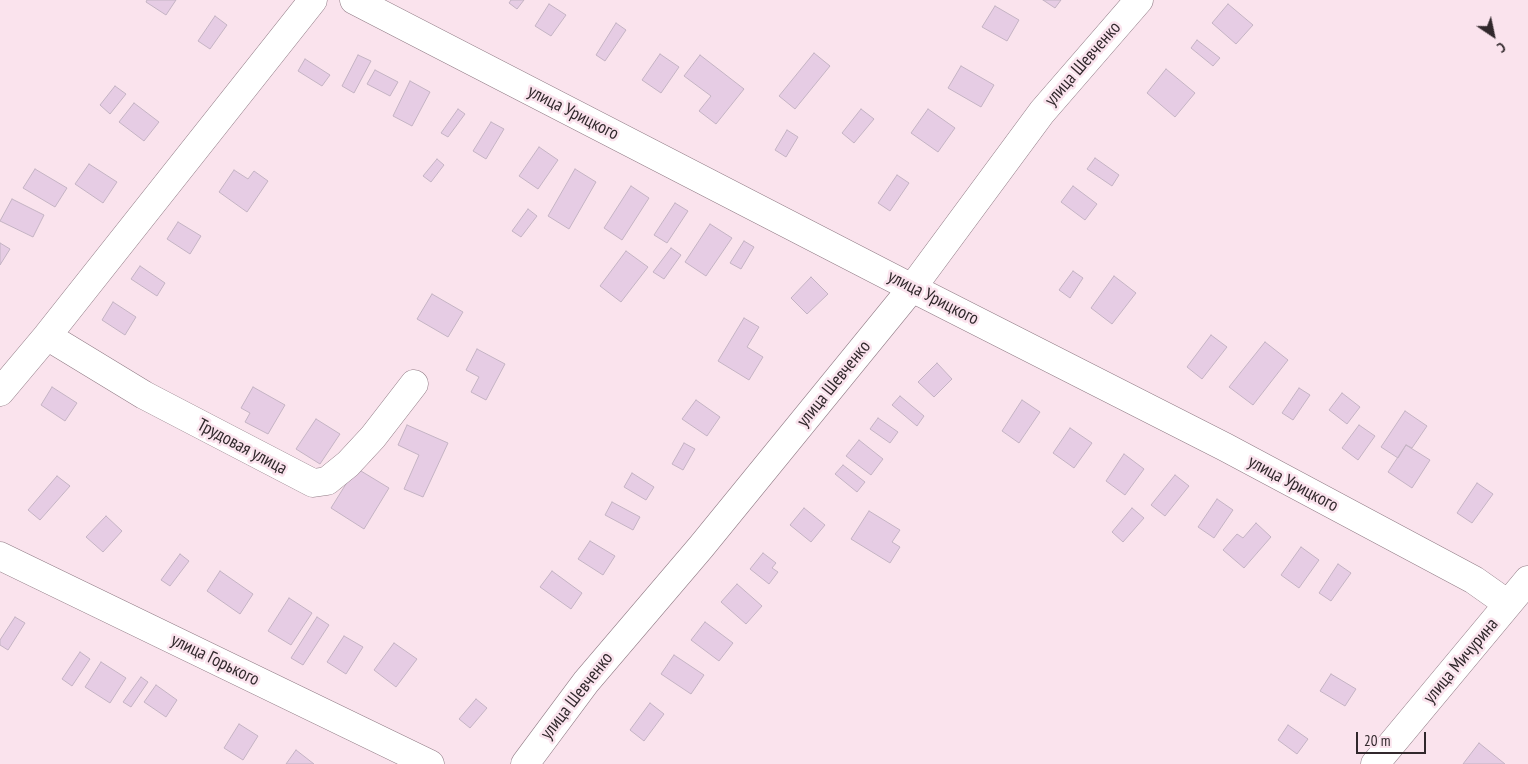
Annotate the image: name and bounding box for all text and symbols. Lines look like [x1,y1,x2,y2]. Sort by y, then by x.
north arrow [1468,10,1518,60]
street label: улица Шевченко [1040,17,1126,111]
text: С [1494,38,1509,57]
street label: улица Урицкого [524,81,622,145]
street label: улица Урицкого [884,266,982,330]
street label: улица Шевченко [793,336,875,432]
street label: Трудовая улица [193,414,291,480]
street label: улица Урицкого [1244,451,1342,517]
street label: улица Мичурина [1419,614,1503,708]
street label: улица Горького [167,629,263,691]
street label: улица Шевченко [536,648,618,744]
scale bar [1358,722,1428,754]
text: 20 m [1364,731,1390,750]

